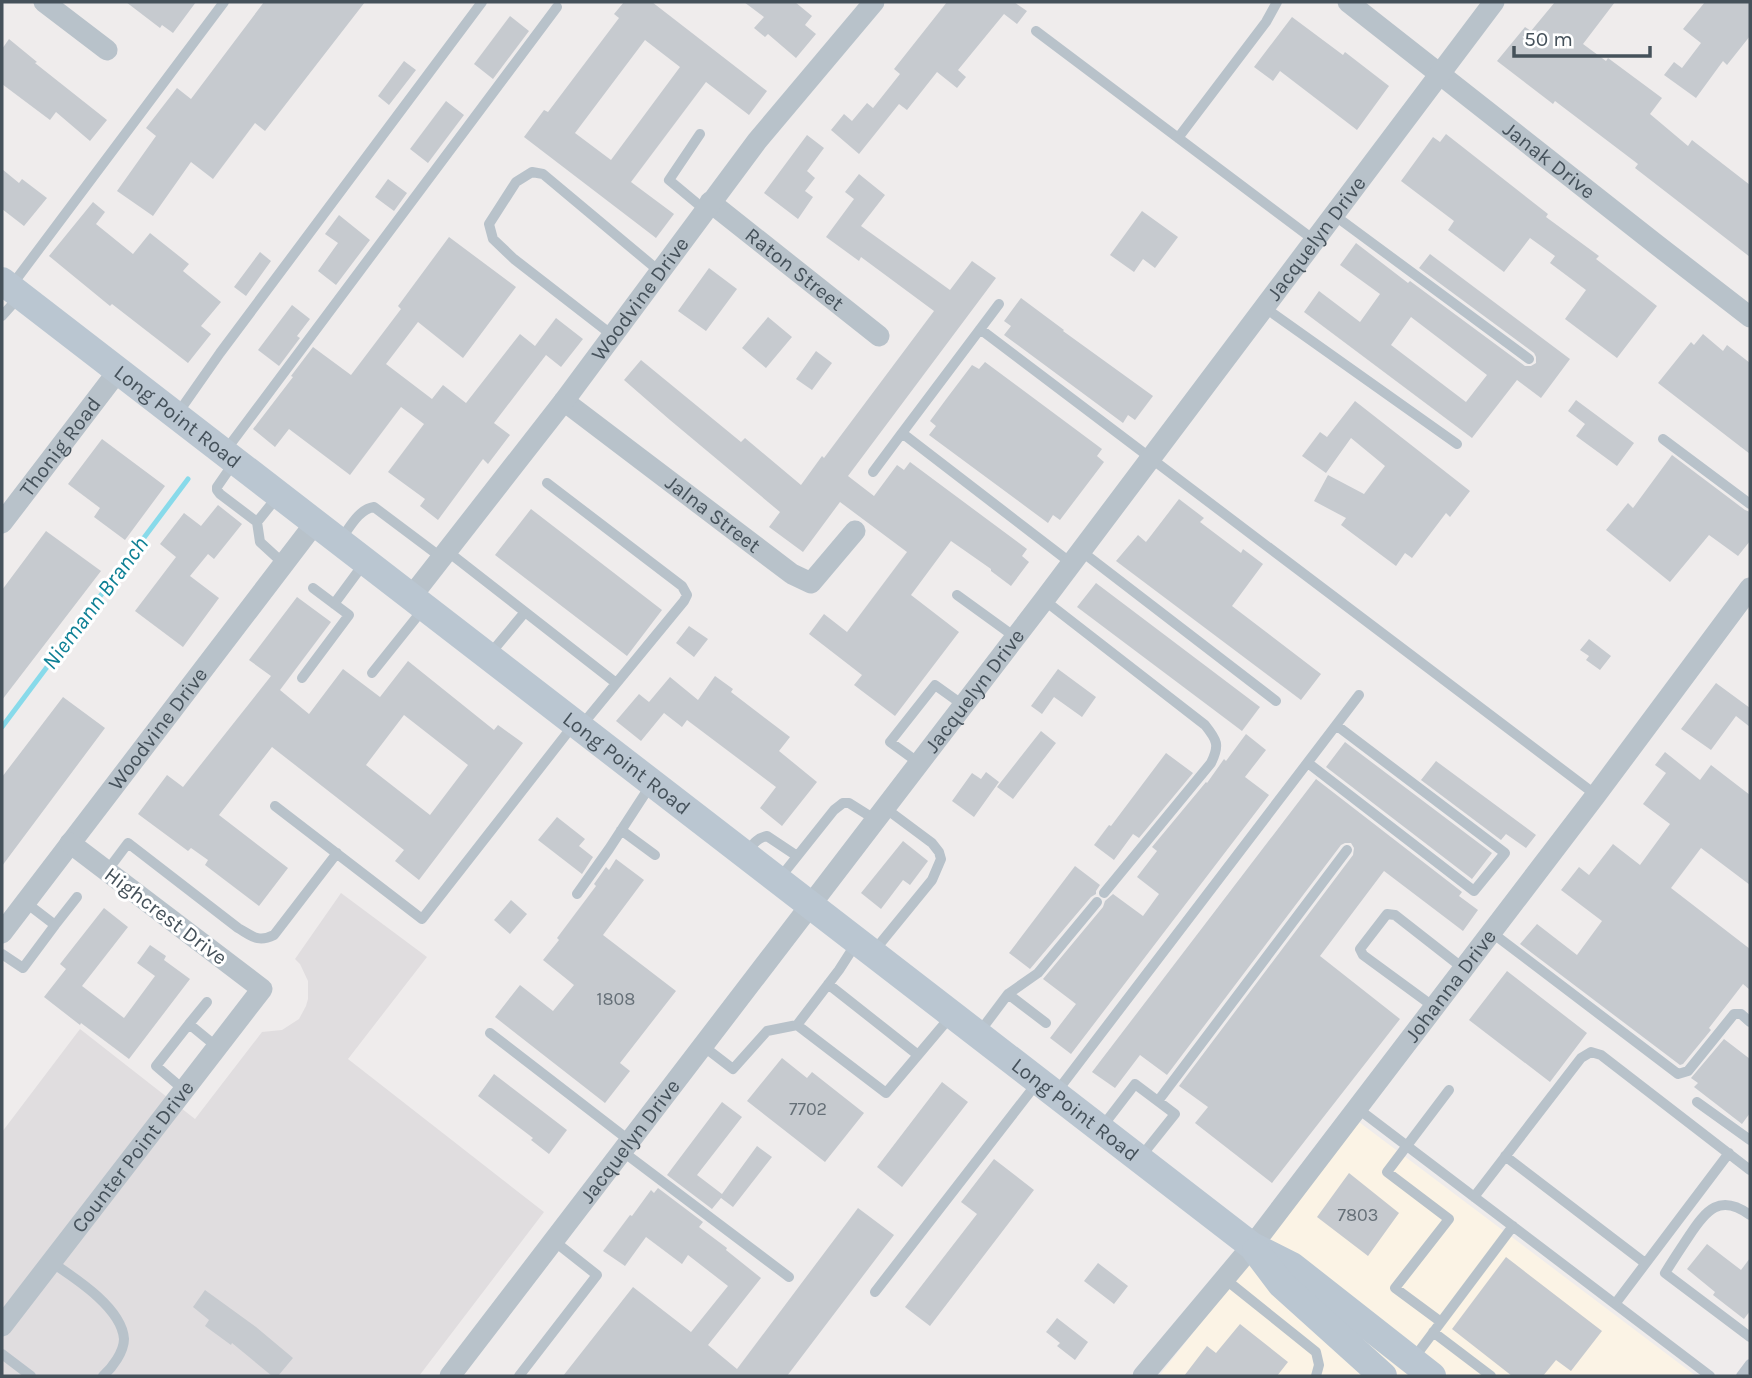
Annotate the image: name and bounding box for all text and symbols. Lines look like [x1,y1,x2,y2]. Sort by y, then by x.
scale bar [1514,14,1650,58]
text: 50 m [1524,27,1573,51]
street label: Janak Drive [1498,117,1600,204]
street label: Jacquelyn Drive [1262,171,1371,305]
street label: Raton Street [740,223,849,316]
street label: Woodvine Drive [586,232,694,365]
street label: Long Point Road [109,360,246,473]
street label: Thonig Road [15,392,106,501]
street label: Jalna Street [661,470,765,558]
water label: Niemann Branch [36,531,154,675]
street label: Jacquelyn Drive [920,624,1029,757]
street label: Woodvine Drive [104,663,212,795]
street label: Long Point Road [558,707,695,820]
street label: Highcrest Drive [100,862,232,970]
street label: Johanna Drive [1400,925,1501,1047]
house number: 1808 [597,988,635,1010]
street label: Long Point Road [1007,1053,1144,1166]
street label: Jacquelyn Drive [575,1074,685,1207]
street label: Counter Point Drive [67,1076,199,1237]
house number: 7702 [789,1098,827,1120]
house number: 7803 [1338,1204,1378,1226]

